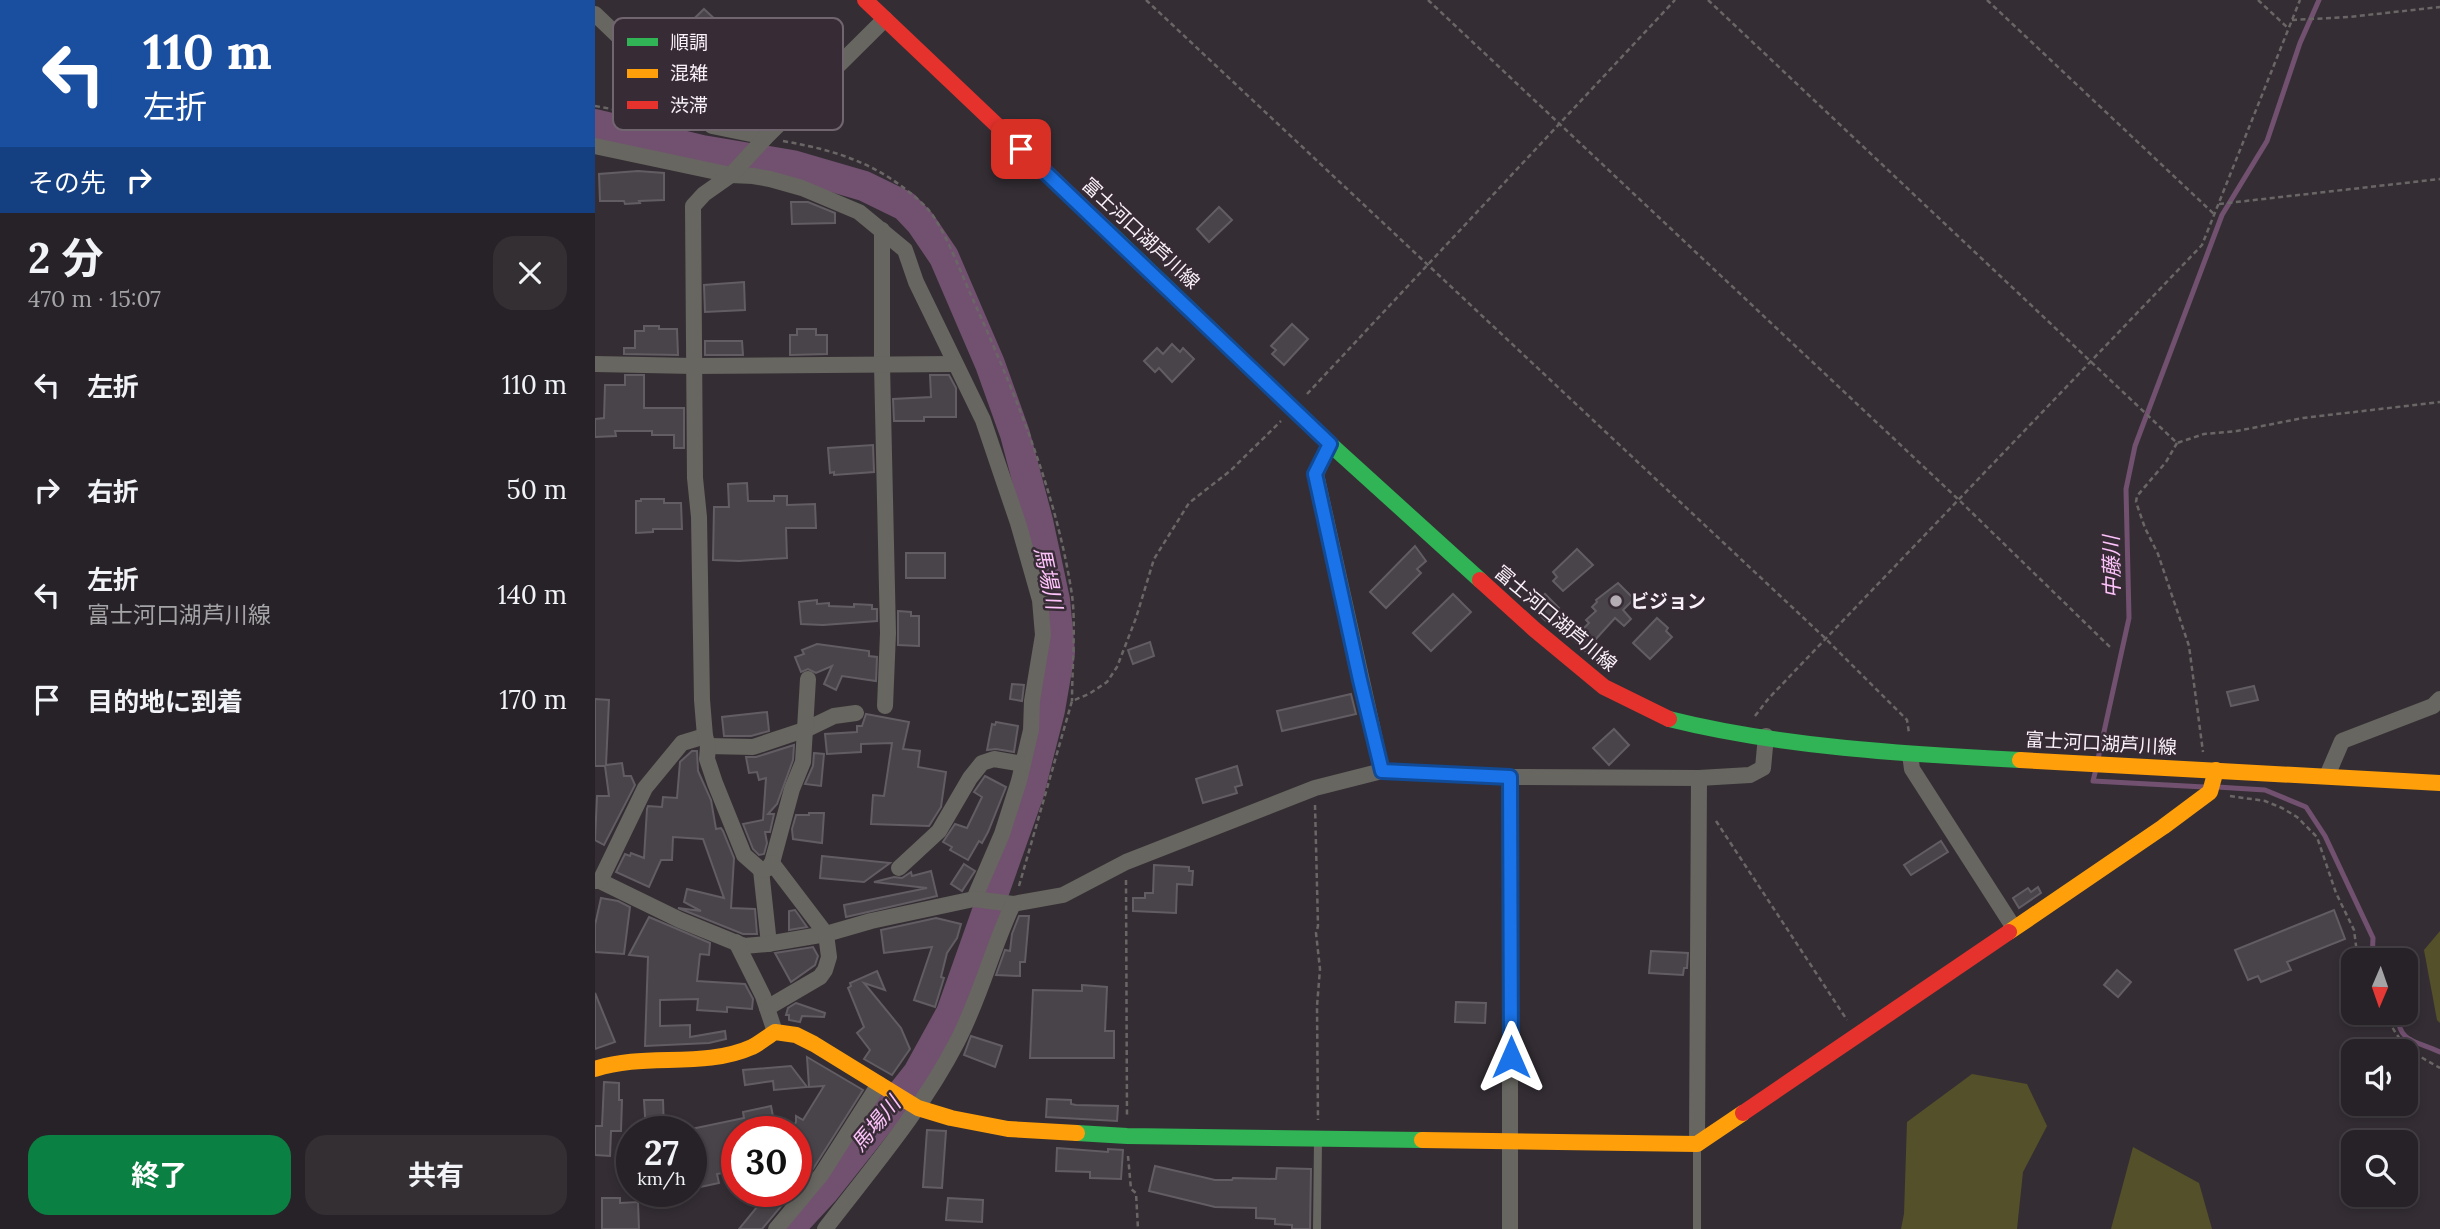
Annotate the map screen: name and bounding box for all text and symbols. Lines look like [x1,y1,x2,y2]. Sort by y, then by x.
legend [613,18,843,130]
text: 110 m [143,20,272,82]
icon: left [28,28,119,119]
text: 順調 [670,30,708,54]
text: 混雑 [670,61,708,85]
text: 左折 [143,86,207,127]
text: 渋滞 [670,93,708,117]
pin [991,119,1051,179]
icon: arrive [1002,130,1040,168]
icon: right [120,161,158,199]
text: その先 [28,166,106,199]
street label: 富士河口湖芦川線 [1077,172,1205,294]
text: 2 分 [28,231,103,285]
button: close [493,236,567,310]
text: 470 m · 15:07 [28,284,161,313]
icon: left [28,366,66,404]
text: 110 m [502,368,567,401]
text: 左折 [87,370,139,403]
icon: right [28,471,66,509]
text: 50 m [507,473,567,506]
text: 右折 [87,475,139,508]
water label: 中藤川 [2097,533,2126,599]
water label: 馬場川 [1029,544,1069,613]
street label: 富士河口湖芦川線 [1490,560,1622,676]
text: 左折 [87,563,139,596]
icon: left [28,576,66,614]
text: 140 m [497,578,567,611]
place label: ビジョン [1630,589,1706,613]
marker: ビジョン [1608,593,1624,609]
text: 富士河口湖芦川線 [87,600,271,629]
icon: arrive [28,681,66,719]
text: 170 m [499,683,567,716]
text: 目的地に到着 [87,685,243,718]
street label: 富士河口湖芦川線 [2024,727,2178,759]
north arrow [2341,948,2419,1026]
map controls [2341,948,2418,1207]
position arrow [1474,1020,1548,1094]
button: sound [2341,1039,2418,1116]
water label: 馬場川 [845,1089,907,1156]
speed limit sign: 30 [721,1116,812,1207]
text: 27 [644,1130,679,1175]
button: search [2341,1130,2418,1207]
button: 終了 [28,1135,291,1215]
button: 共有 [305,1135,567,1215]
text: km/h [637,1167,686,1190]

